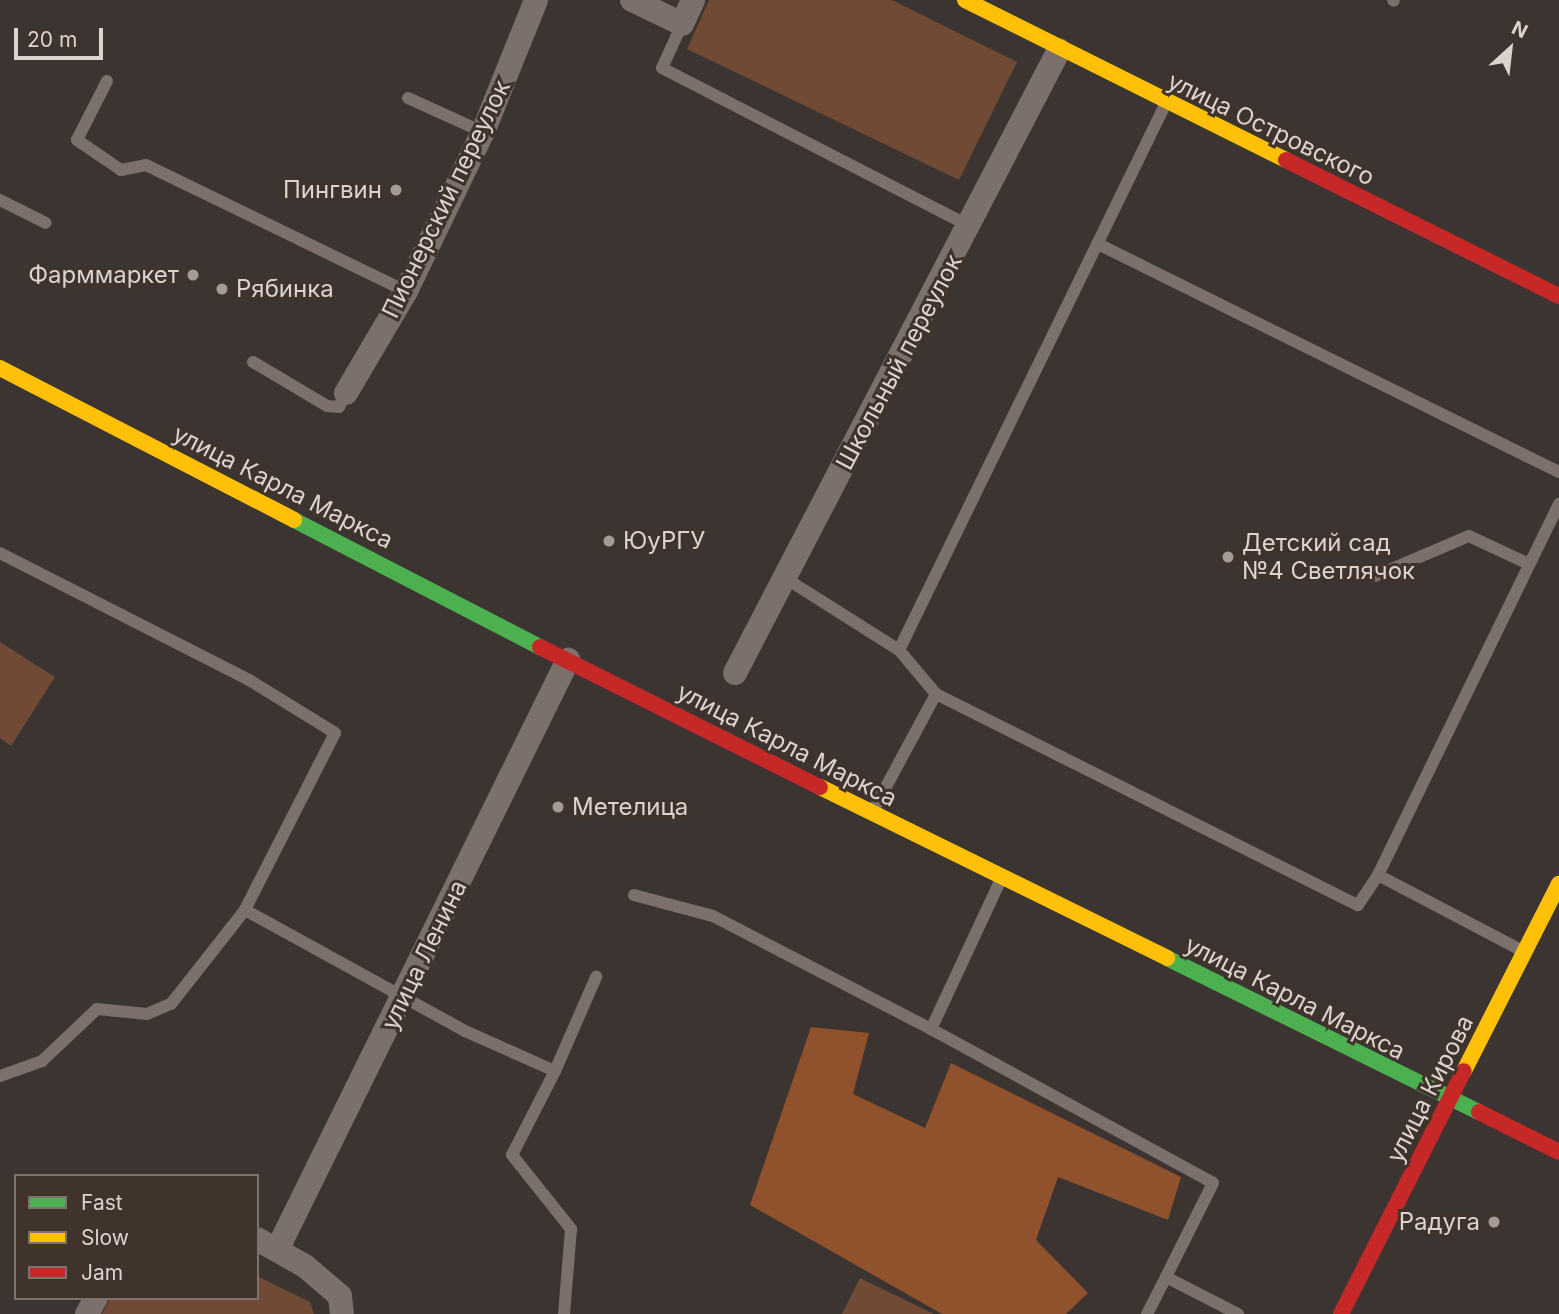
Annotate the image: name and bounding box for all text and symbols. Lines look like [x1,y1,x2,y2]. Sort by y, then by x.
scale bar [18,14,107,58]
north arrow [1475,14,1545,84]
text: N [1508,16,1531,43]
text: 20 m [27,27,77,52]
street label: улица Островского [1163,66,1379,192]
street label: Пионерский переулок [376,75,516,323]
place label: Пингвин [283,176,382,204]
marker: Пингвин [388,182,404,198]
street label: Школьный переулок [830,249,968,475]
place label: Фарммаркет [28,261,179,289]
marker: Фарммаркет [185,267,201,283]
place label: Рябинка [236,275,334,303]
marker: Рябинка [214,281,230,297]
street label: улица Карла Маркса [168,419,398,555]
place label: ЮуРГУ [623,527,705,555]
place label: Детский сад №4 Светлячок [1242,529,1415,585]
marker: ЮуРГУ [601,533,617,549]
marker: Детский сад №4 Светлячок [1220,549,1236,565]
street label: улица Карла Маркса [672,677,902,813]
place label: Метелица [572,793,688,821]
marker: Метелица [550,799,566,815]
street label: улица Ленина [375,875,473,1035]
street label: улица Карла Маркса [1180,930,1410,1066]
street label: улица Кирова [1381,1011,1479,1167]
legend [14,1174,259,1300]
text: Fast [81,1190,123,1215]
place label: Радуга [1399,1208,1480,1236]
marker: Радуга [1486,1214,1502,1230]
text: Slow [81,1225,129,1250]
text: Jam [81,1260,123,1285]

